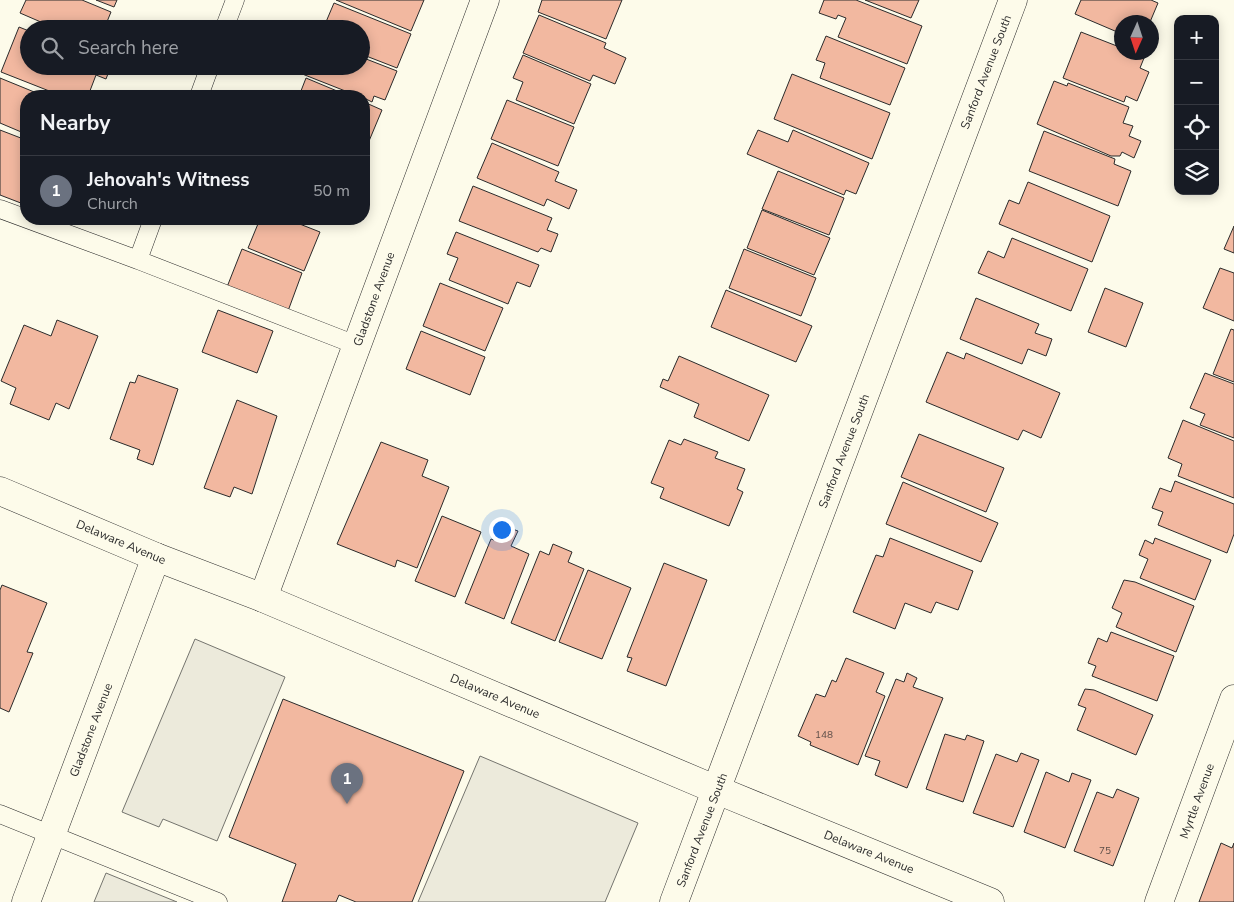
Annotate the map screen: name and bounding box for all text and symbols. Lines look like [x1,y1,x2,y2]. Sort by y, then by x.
street label: Sanford Avenue South [957,13,1015,131]
north arrow [1114,15,1159,60]
map controls [1174,15,1219,195]
button: + [1174,15,1219,60]
search box [20,20,370,75]
icon: search [38,34,66,62]
text: Search here [78,35,179,61]
button: − [1174,60,1219,105]
button: locate [1174,105,1219,150]
text: Nearby [40,109,110,137]
button: layers [1174,150,1219,195]
text: Jehovah's Witness [87,167,250,193]
text: 1 [51,180,61,202]
text: 50 m [313,180,350,202]
text: Church [87,193,138,215]
street label: Gladstone Avenue [350,250,398,348]
street label: Sanford Avenue South [815,392,873,510]
street label: Delaware Avenue [74,516,168,568]
your location [489,517,515,543]
street label: Delaware Avenue [448,670,542,722]
street label: Gladstone Avenue [66,681,116,779]
house number: 148 [815,728,833,742]
street label: Myrtle Avenue [1176,761,1218,841]
pin: 1 [331,763,363,804]
street label: Sanford Avenue South [673,771,731,889]
street label: Delaware Avenue [821,827,917,877]
house number: 75 [1099,844,1111,858]

